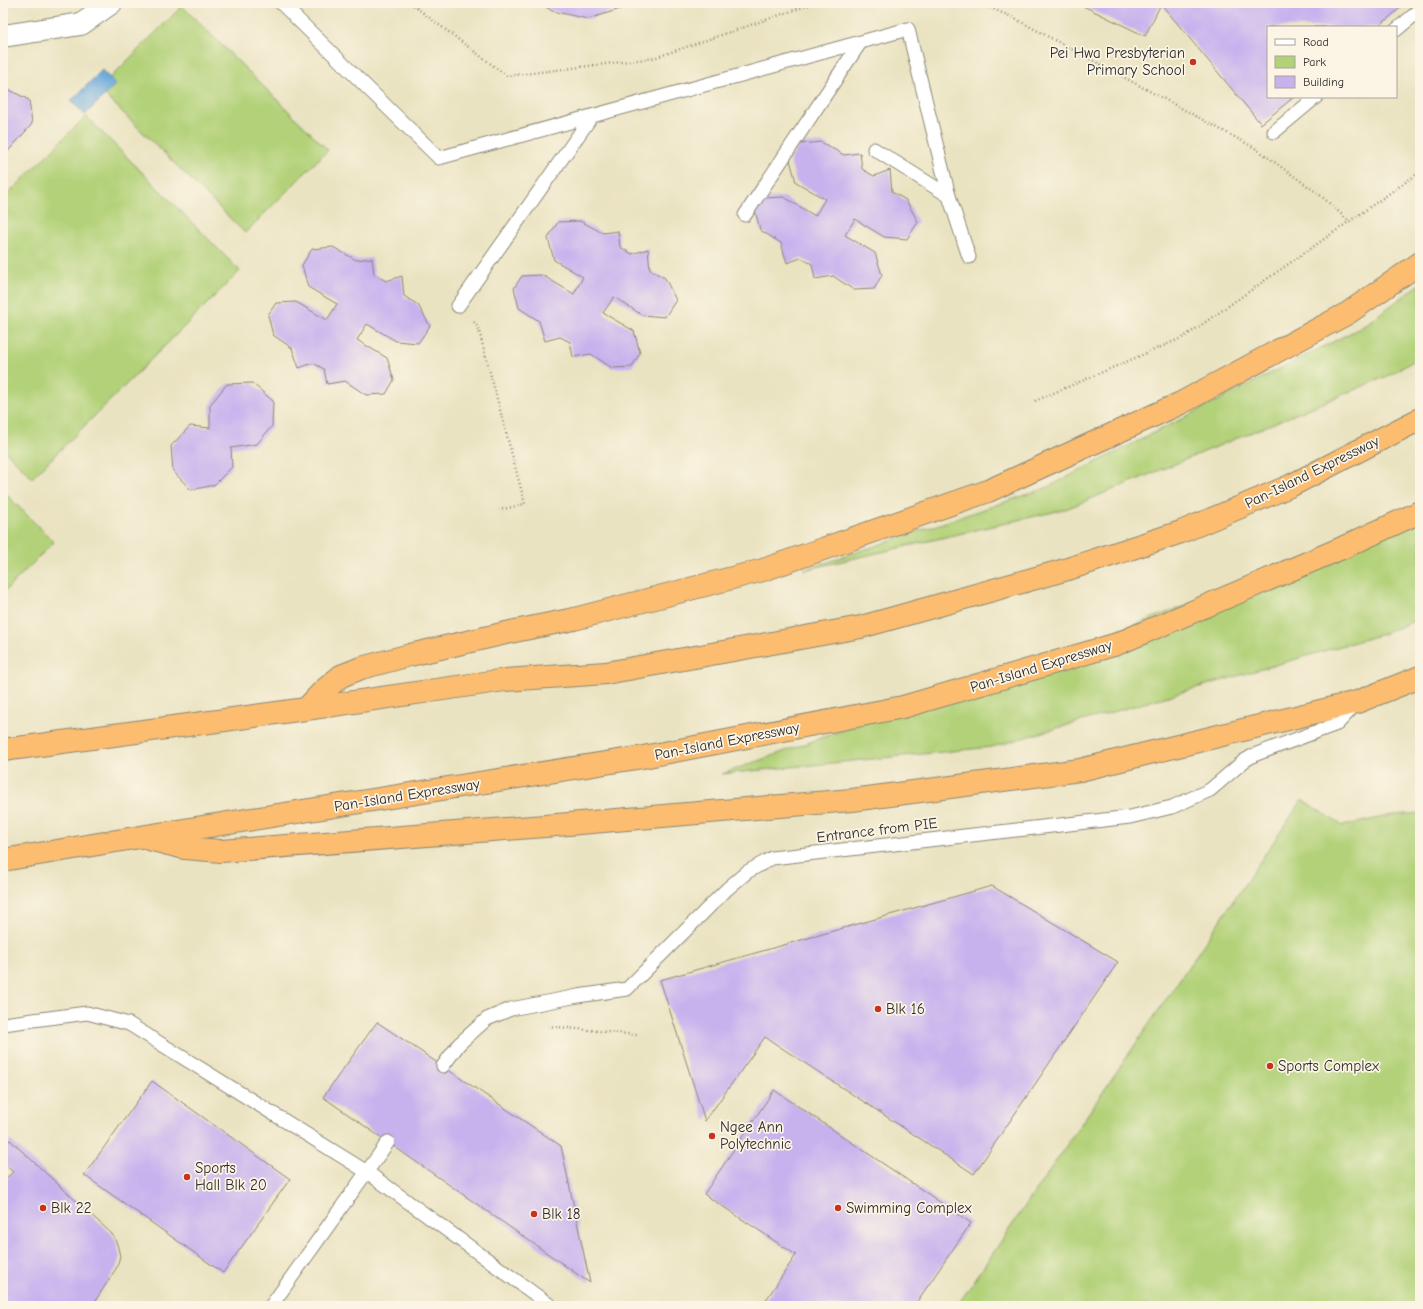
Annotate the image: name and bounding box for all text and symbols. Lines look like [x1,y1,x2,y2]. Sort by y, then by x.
legend [1267,26,1397,98]
text: Road [1303,35,1329,49]
place label: Pei Hwa Presbyterian Primary School [1050,44,1185,79]
text: Park [1303,55,1326,69]
marker: Pei Hwa Presbyterian Primary School [1188,57,1198,67]
text: Building [1303,75,1344,89]
street label: Pan-Island Expressway [1242,432,1382,512]
street label: Pan-Island Expressway [968,636,1114,696]
street label: Pan-Island Expressway [653,718,801,764]
street label: Pan-Island Expressway [333,775,481,815]
street label: Entrance from PIE [816,814,938,846]
place label: Blk 16 [886,1000,925,1018]
marker: Blk 16 [873,1004,883,1014]
place label: Sports Complex [1278,1057,1380,1075]
marker: Sports Complex [1265,1061,1275,1071]
place label: Ngee Ann Polytechnic [720,1118,791,1153]
marker: Ngee Ann Polytechnic [707,1131,717,1141]
place label: Sports Hall Blk 20 [195,1159,267,1194]
marker: Sports Hall Blk 20 [182,1172,192,1182]
place label: Blk 22 [51,1199,92,1217]
place label: Swimming Complex [846,1199,972,1217]
marker: Blk 22 [38,1203,48,1213]
marker: Swimming Complex [833,1203,843,1213]
place label: Blk 18 [542,1205,581,1223]
marker: Blk 18 [529,1209,539,1219]

